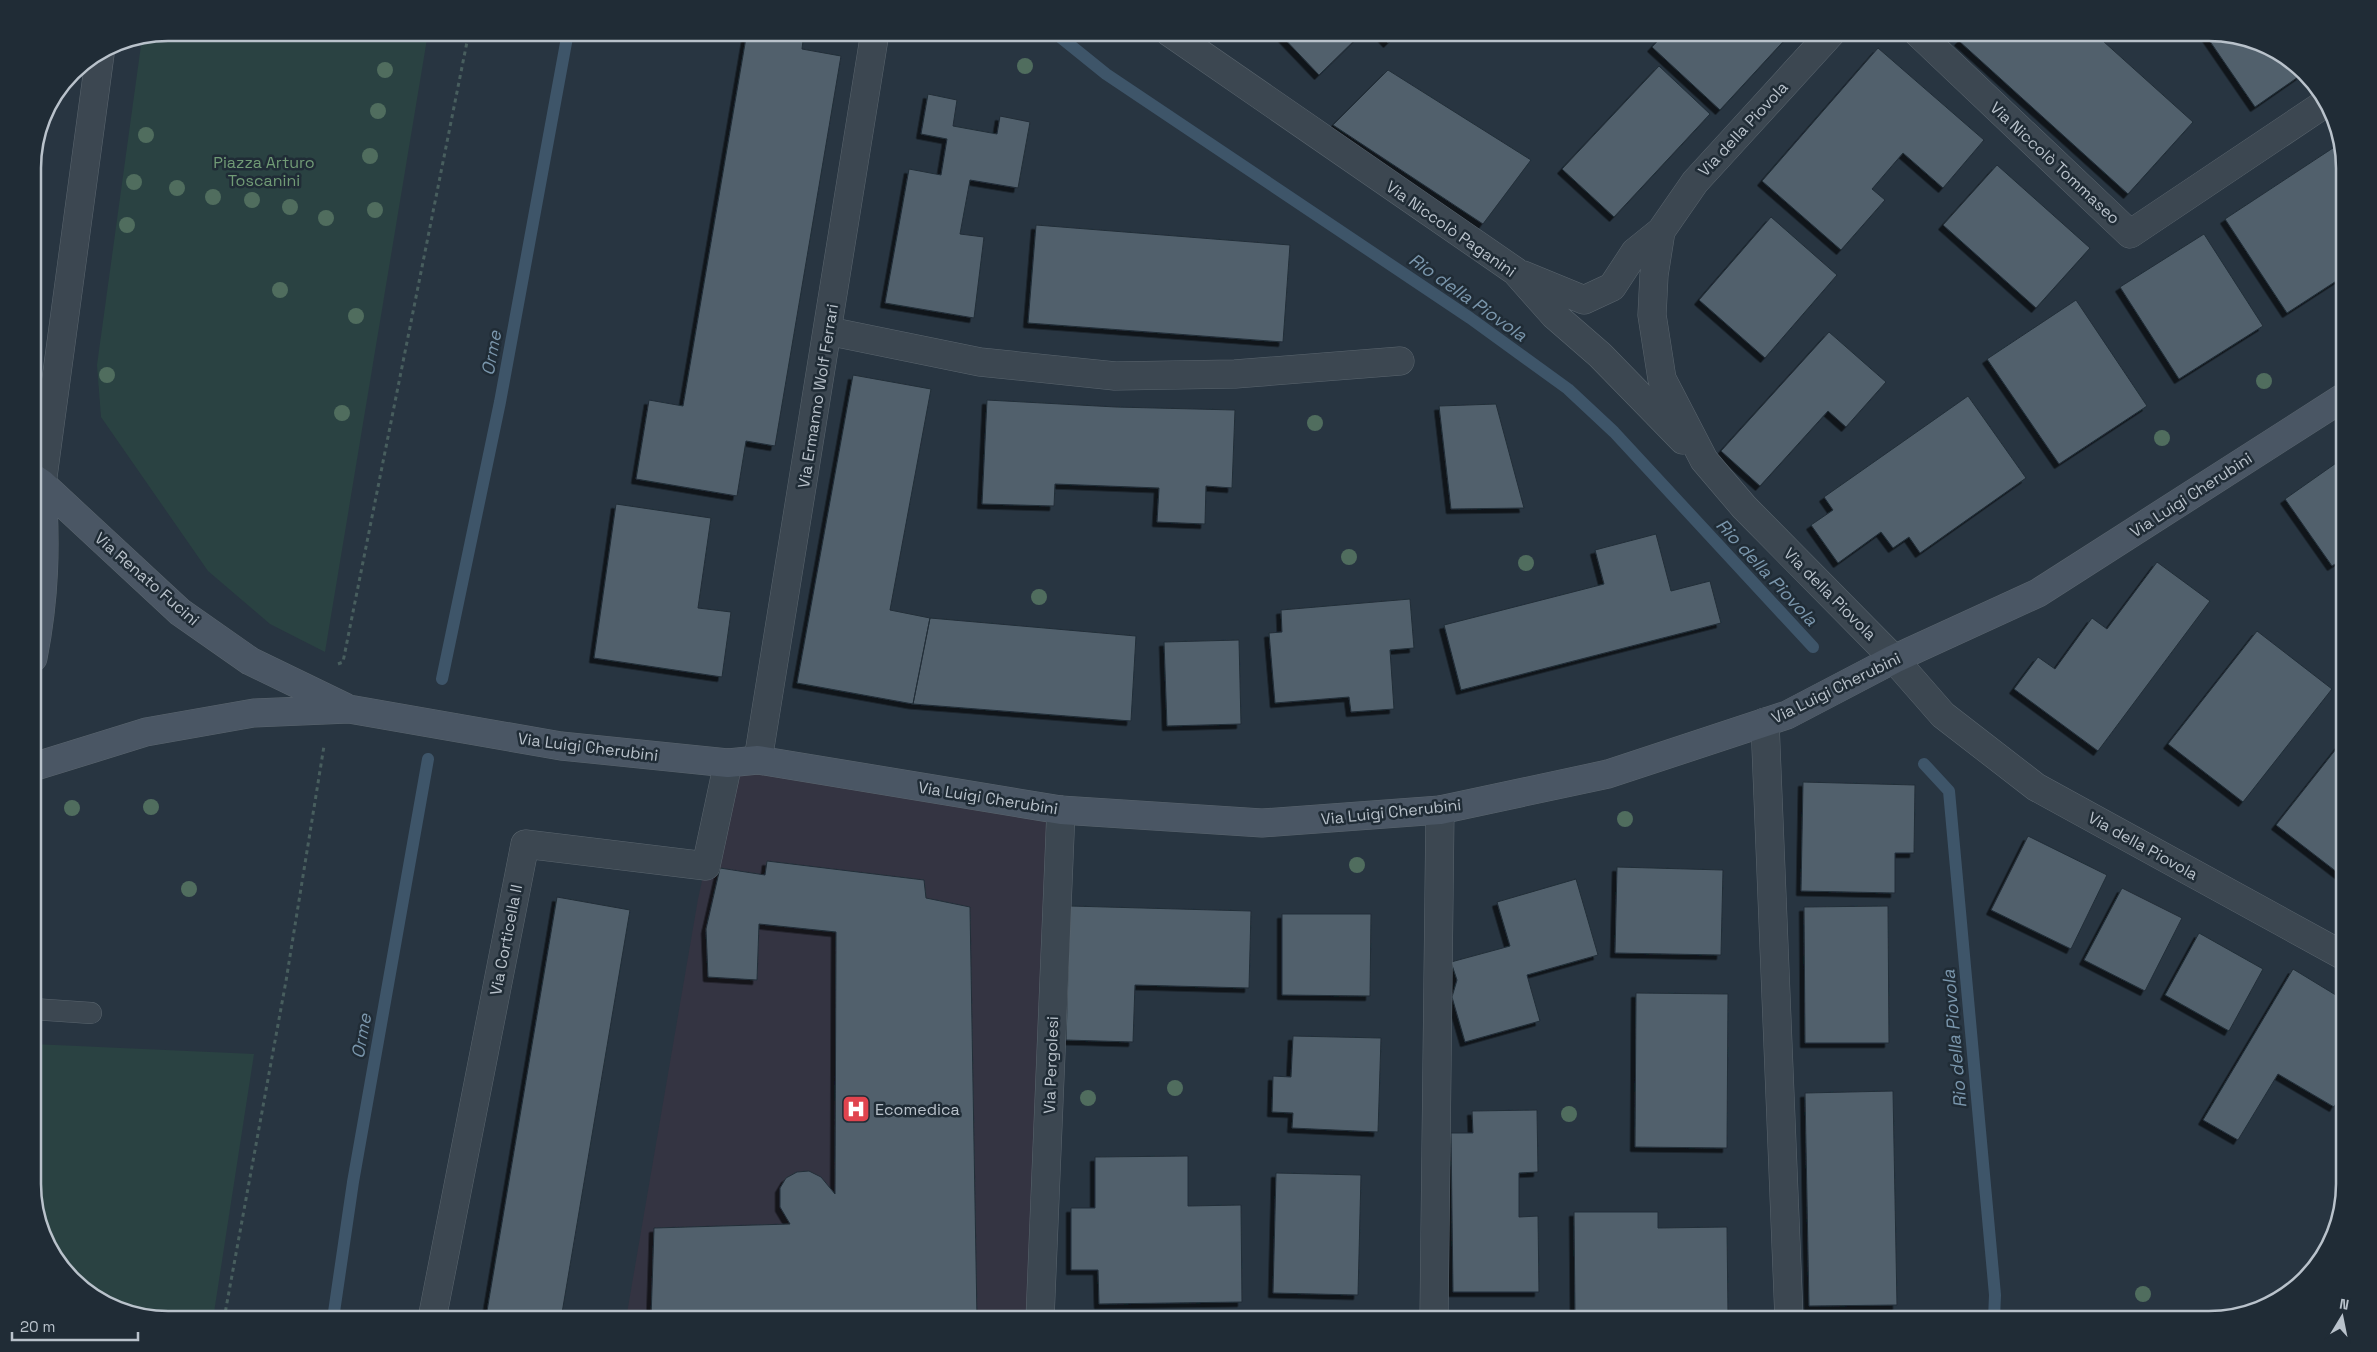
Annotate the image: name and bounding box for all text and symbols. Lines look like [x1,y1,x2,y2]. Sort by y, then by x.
street label: Via della Piovola [1694,77,1792,181]
street label: Via Niccolò Tommaseo [1986,97,2124,229]
park label: Piazza Arturo Toscanini [213,152,315,191]
street label: Via Niccolò Paganini [1382,176,1520,282]
water label: Rio della Piovola [1405,248,1532,347]
street label: Via Ermanno Wolf Ferrari [793,302,843,490]
water label: Orme [476,328,506,377]
street label: Via Luigi Cherubini [2126,448,2256,542]
water label: Rio della Piovola [1711,513,1823,631]
street label: Via Renato Fucini [90,528,204,630]
street label: Via della Piovola [1779,543,1881,645]
street label: Via Luigi Cherubini [1768,648,1904,728]
street label: Via Luigi Cherubini [517,728,659,766]
street label: Via Luigi Cherubini [917,777,1059,819]
street label: Via Luigi Cherubini [1320,794,1462,830]
street label: Via della Piovola [2084,807,2202,885]
street label: Via Corticella II [485,883,527,997]
water label: Rio della Piovola [1936,968,1972,1109]
water label: Orme [346,1011,376,1060]
street label: Via Pergolesi [1039,1016,1063,1114]
hospital icon: Ecomedica [841,1094,871,1124]
place label: Ecomedica [875,1099,960,1120]
north arrow [2317,1292,2367,1342]
text: N [2338,1295,2350,1314]
scale bar [12,1310,139,1342]
text: 20 m [20,1317,55,1336]

